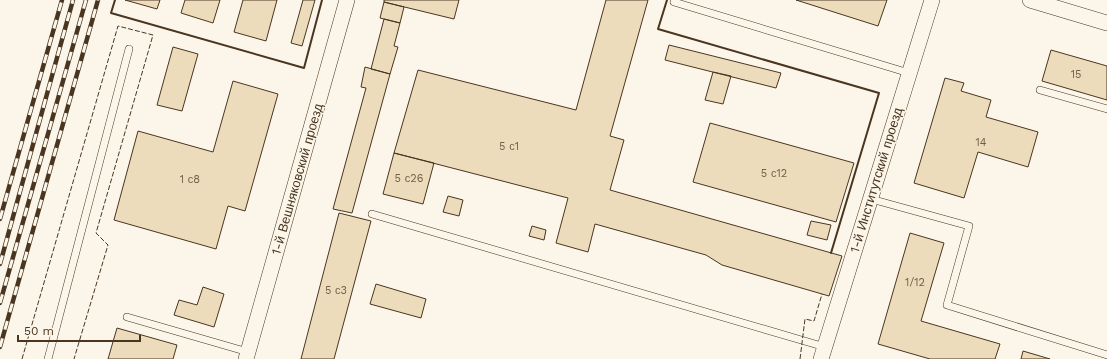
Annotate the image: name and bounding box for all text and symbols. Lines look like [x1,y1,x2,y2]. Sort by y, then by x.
house number: 15 [1071,68,1081,81]
street label: 1-й Вешняковский проезд [268,101,326,256]
street label: 1-й Институтский проезд [847,105,905,254]
house number: 14 [975,136,987,149]
house number: 5 с1 [499,140,519,153]
house number: 5 с12 [761,167,787,180]
house number: 5 с26 [395,172,424,185]
house number: 1 с8 [180,173,200,186]
house number: 1/12 [905,276,925,289]
house number: 5 с3 [325,284,347,297]
scale bar [18,317,140,343]
text: 50 m [24,324,54,338]

